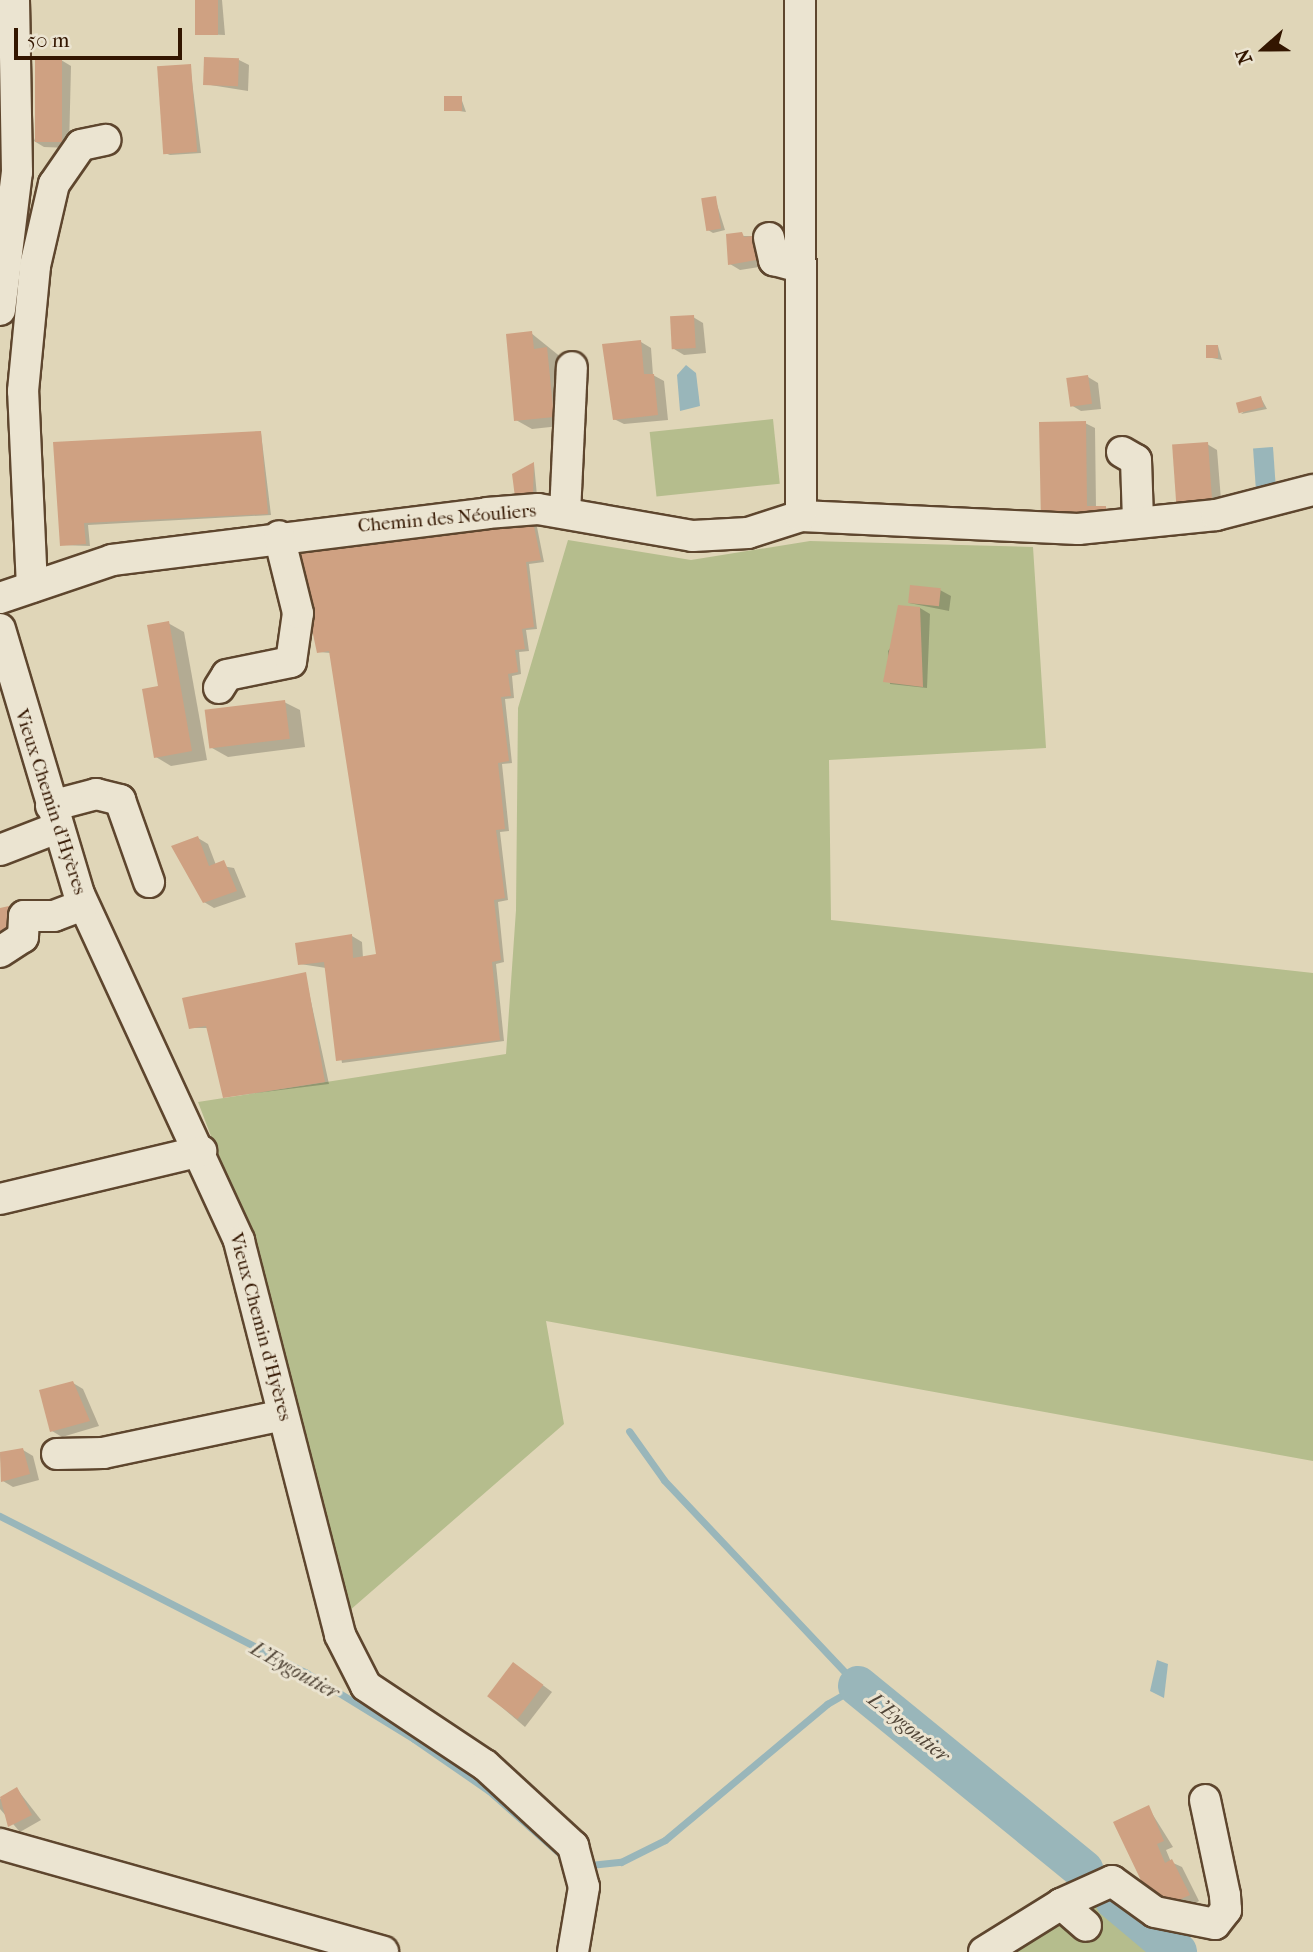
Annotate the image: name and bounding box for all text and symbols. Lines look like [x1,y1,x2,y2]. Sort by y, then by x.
scale bar [18,14,186,58]
north arrow [1229,14,1299,84]
text: 50 m [27,28,70,52]
text: N [1232,46,1257,67]
street label: Chemin des Néouliers [357,500,537,538]
street label: Vieux Chemin d'Hyères [9,706,91,898]
street label: Vieux Chemin d'Hyères [224,1231,296,1423]
water label: L'Eygoutier [246,1635,344,1705]
water label: L'Eygoutier [863,1687,955,1767]

